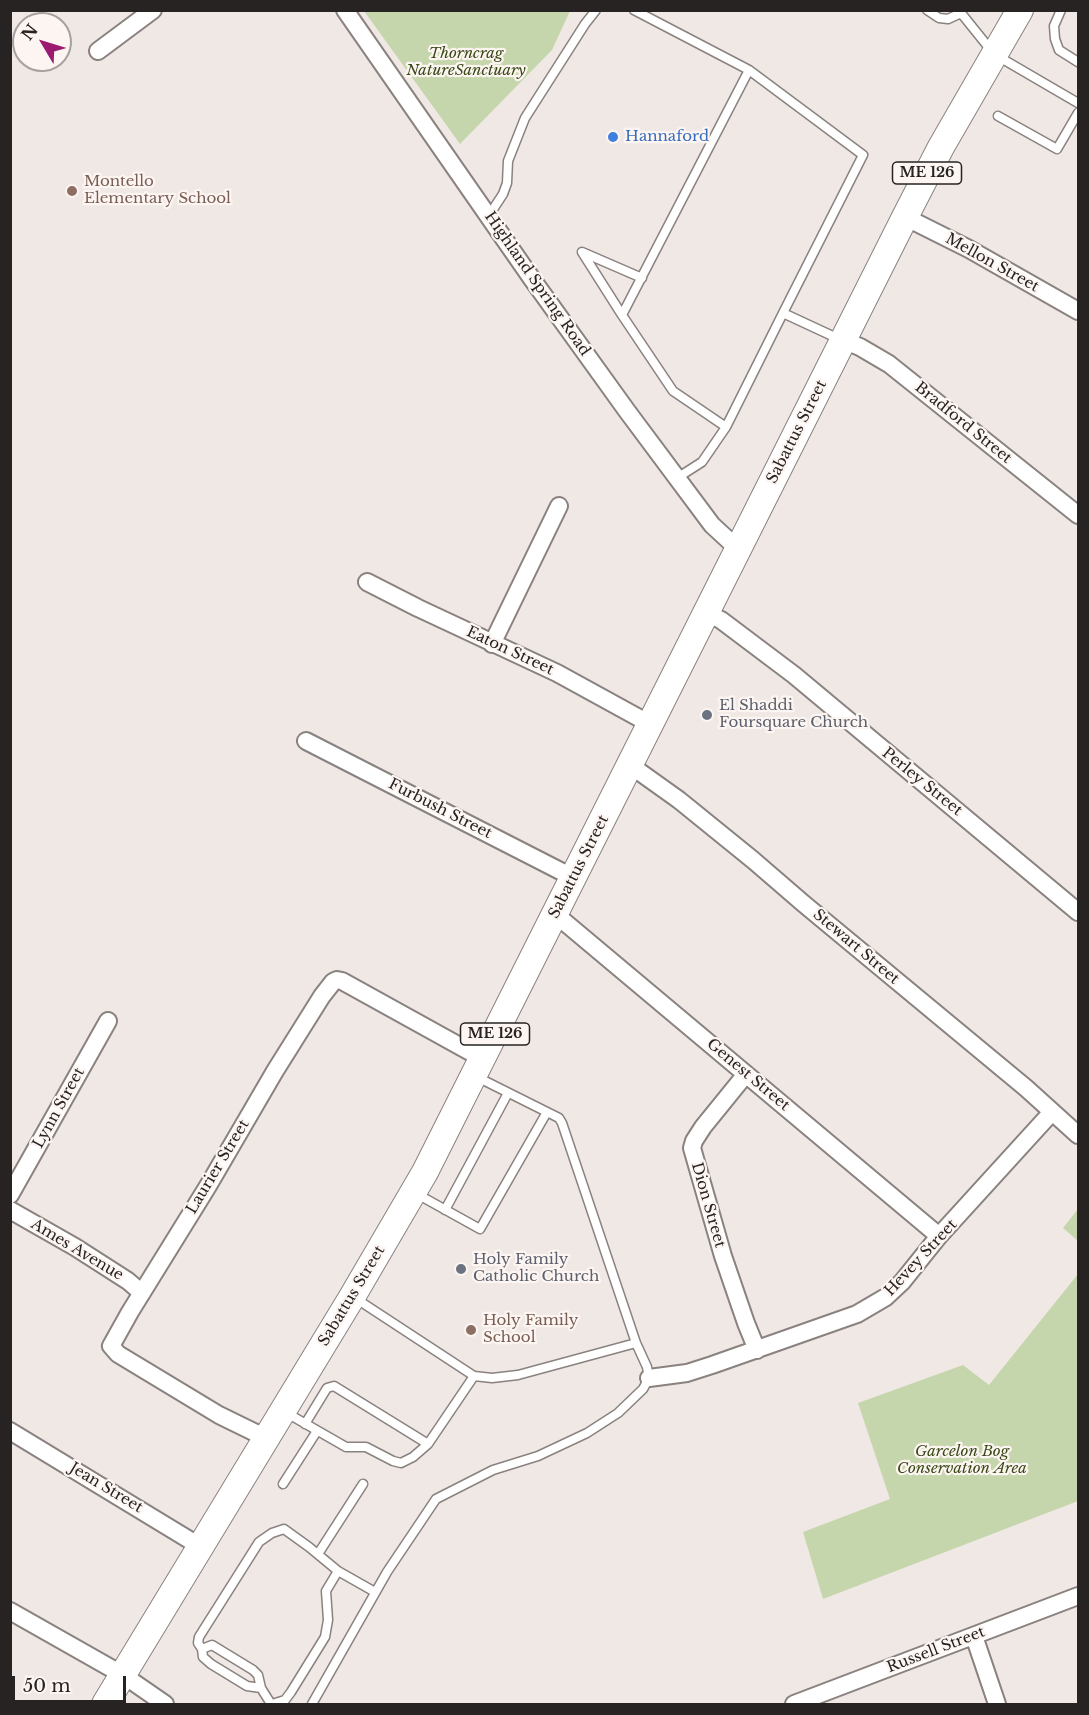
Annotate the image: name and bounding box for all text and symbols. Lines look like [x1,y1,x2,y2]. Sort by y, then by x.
north arrow [12,12,72,72]
text: N [17,20,42,44]
park label: Thorncrag NatureSanctuary [406,45,526,80]
place label: Hannaford [625,128,709,146]
marker: Hannaford [606,130,620,144]
road number: ME 126 [892,162,962,184]
place label: Montello Elementary School [84,173,231,208]
marker: Montello Elementary School [65,184,79,198]
street label: Highland Spring Road [480,208,594,360]
street label: Mellon Street [942,230,1042,296]
street label: Sabattus Street [763,377,831,487]
street label: Bradford Street [911,378,1015,468]
street label: Eaton Street [463,623,557,679]
place label: El Shaddi Foursquare Church [719,697,868,732]
marker: El Shaddi Foursquare Church [700,708,714,722]
street label: Perley Street [878,744,966,820]
street label: Furbush Street [385,775,495,843]
street label: Sabattus Street [545,812,613,922]
street label: Stewart Street [809,906,903,988]
road number: ME 126 [460,1023,530,1045]
street label: Genest Street [703,1035,793,1115]
street label: Lynn Street [29,1065,89,1151]
street label: Laurier Street [183,1117,253,1217]
street label: Dion Street [687,1160,729,1250]
street label: Ames Avenue [28,1215,126,1285]
street label: Hevey Street [881,1216,961,1300]
street label: Sabattus Street [315,1243,389,1349]
place label: Holy Family Catholic Church [473,1251,599,1286]
marker: Holy Family Catholic Church [454,1262,468,1276]
place label: Holy Family School [483,1312,578,1347]
marker: Holy Family School [464,1323,478,1337]
park label: Garcelon Bog Conservation Area [897,1443,1027,1478]
street label: Jean Street [66,1459,146,1517]
street label: Russell Street [885,1623,987,1677]
scale bar [15,1664,129,1702]
text: 50 m [23,1675,71,1697]

